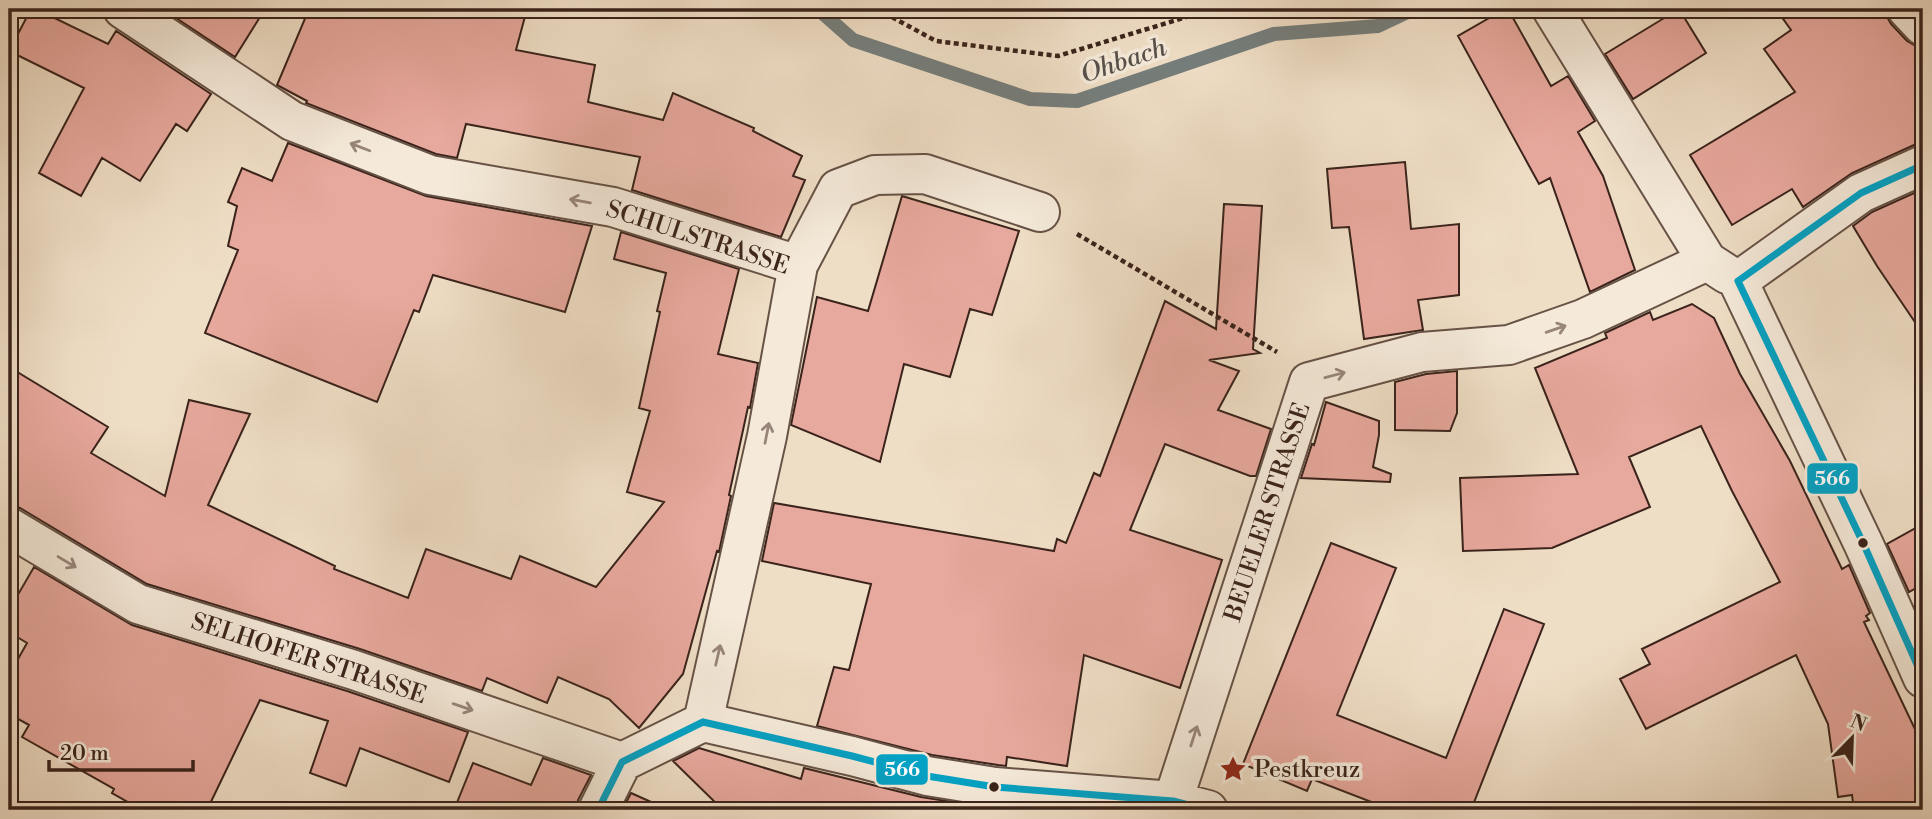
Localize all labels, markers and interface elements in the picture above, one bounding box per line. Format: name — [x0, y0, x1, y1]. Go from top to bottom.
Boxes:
water label: Ohbach — [1076, 31, 1171, 90]
one-way arrow — [350, 140, 371, 153]
one-way arrow — [569, 194, 592, 207]
street label: SCHULSTRASSE — [602, 194, 793, 282]
one-way arrow — [1545, 322, 1567, 334]
one-way arrow — [1323, 368, 1346, 381]
street label: BEUELER STRASSE — [1218, 399, 1318, 627]
one-way arrow — [761, 422, 775, 445]
line badge: 566 — [1806, 462, 1859, 495]
text: 566 — [1814, 467, 1850, 491]
unlabelled marker — [1856, 536, 1870, 550]
one-way arrow — [57, 555, 77, 569]
street label: SELHOFER STRASSE — [187, 607, 430, 711]
one-way arrow — [711, 644, 725, 667]
one-way arrow — [452, 702, 474, 714]
north arrow — [1816, 704, 1886, 774]
text: N — [1847, 709, 1870, 737]
one-way arrow — [1189, 725, 1201, 747]
scale bar — [49, 728, 192, 772]
text: 20 m — [60, 741, 109, 767]
line badge: 566 — [875, 753, 929, 786]
place icon: Pestkreuz — [1218, 754, 1248, 784]
place label: Pestkreuz — [1254, 755, 1360, 785]
text: 566 — [884, 758, 920, 782]
unlabelled marker — [987, 780, 1001, 794]

